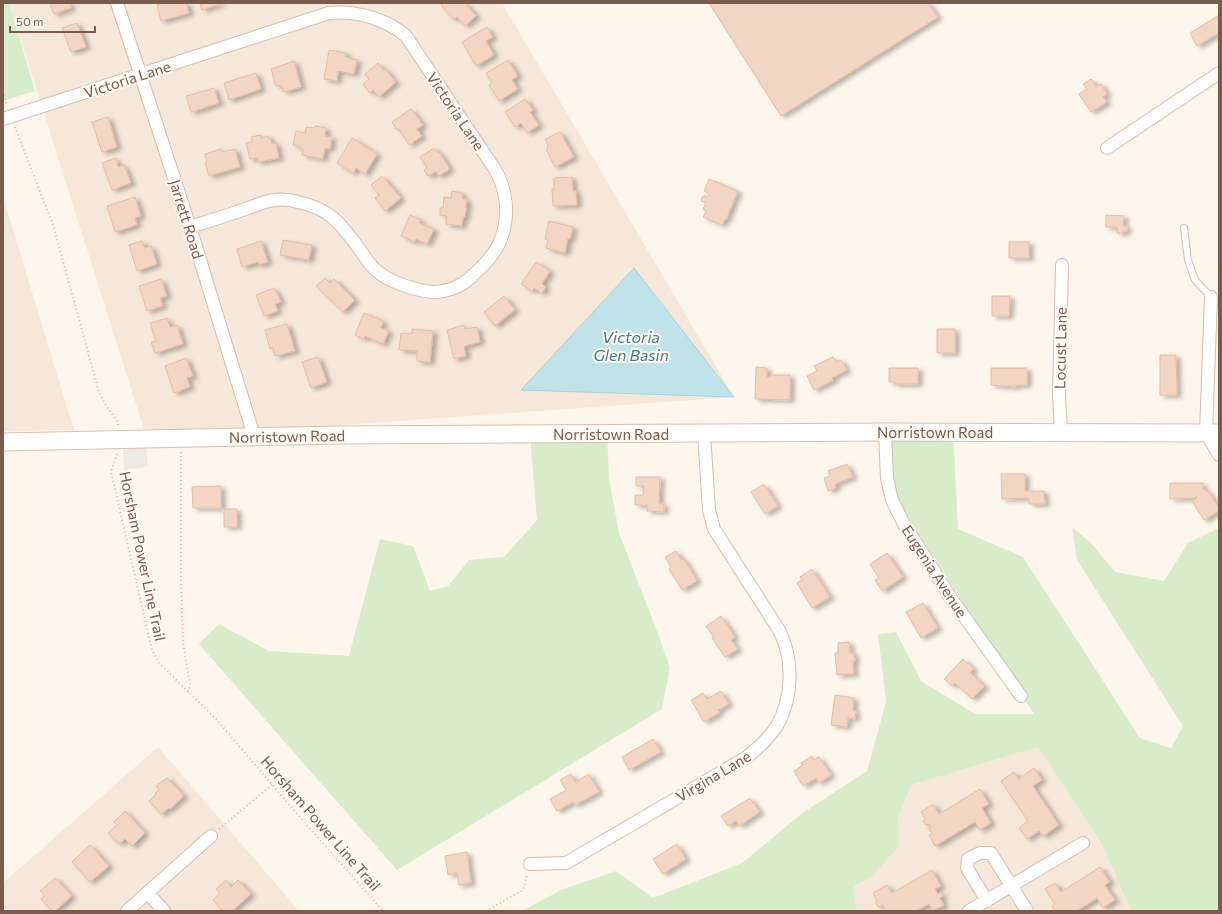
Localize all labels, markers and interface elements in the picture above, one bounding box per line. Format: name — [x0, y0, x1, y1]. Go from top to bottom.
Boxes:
scale bar — [10, 8, 95, 34]
text: 50 m — [16, 14, 44, 28]
street label: Victoria Lane — [81, 56, 173, 101]
street label: Victoria Lane — [423, 69, 489, 153]
street label: Jarrett Road — [166, 177, 208, 261]
street label: Locust Lane — [1050, 307, 1070, 389]
water label: Victoria Glen Basin — [593, 327, 669, 364]
street label: Norristown Road — [877, 423, 993, 441]
street label: Norristown Road — [553, 425, 669, 443]
street label: Norristown Road — [229, 426, 345, 446]
street label: Horsham Power Line Trail — [116, 469, 170, 643]
street label: Eugenia Avenue — [898, 522, 972, 621]
street label: Virgina Lane — [672, 747, 754, 805]
street label: Horsham Power Line Trail — [257, 752, 385, 894]

